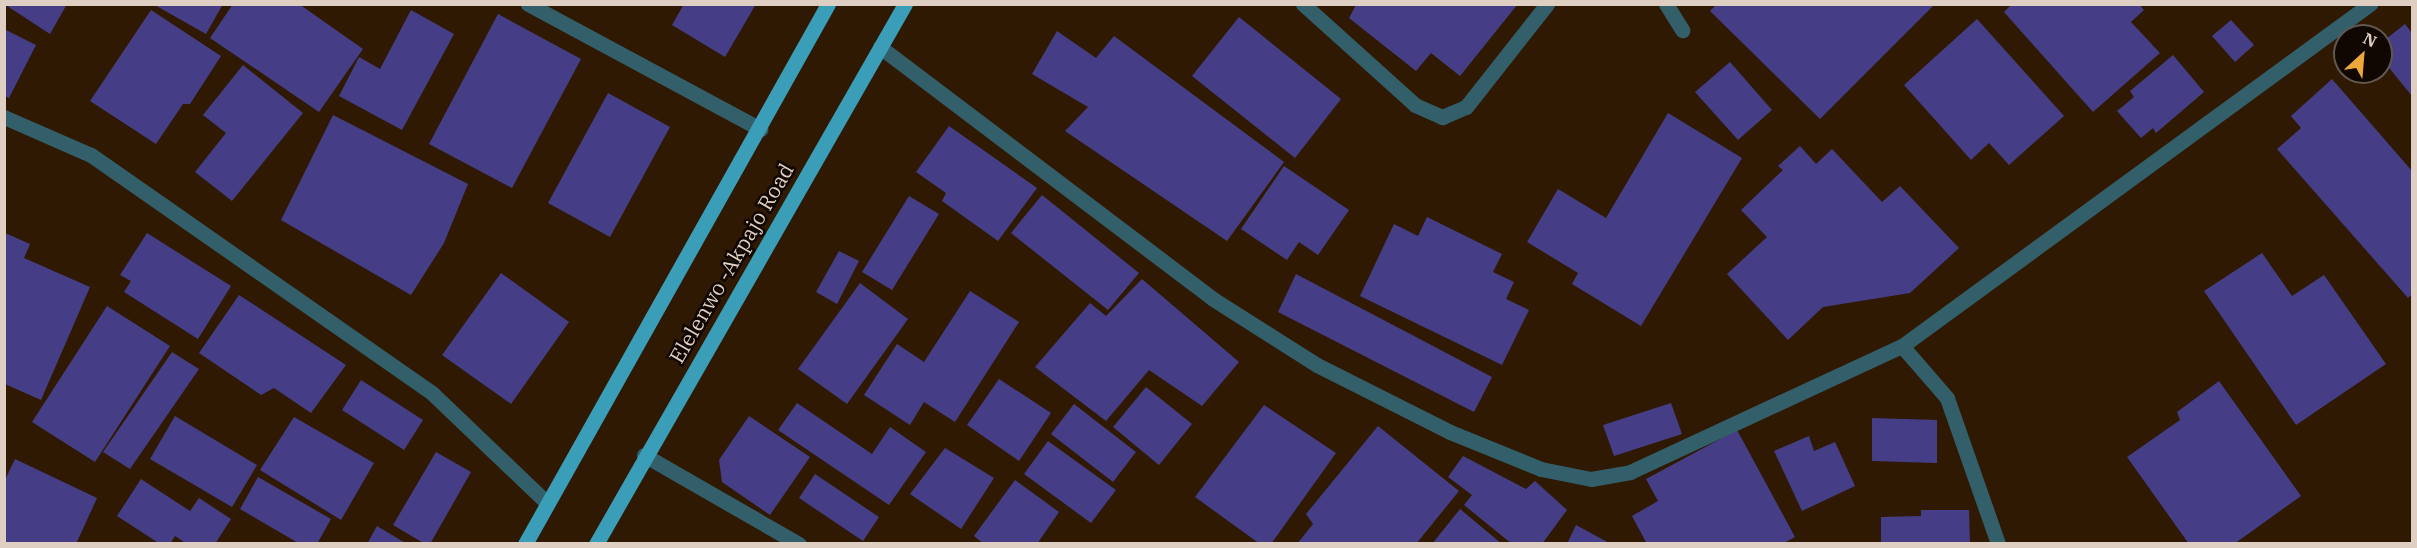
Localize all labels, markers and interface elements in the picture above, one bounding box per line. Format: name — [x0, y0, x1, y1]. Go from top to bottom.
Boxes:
north arrow — [2333, 24, 2393, 84]
text: N — [2360, 28, 2380, 51]
street label: Elelenwo -Akpajo Road — [663, 159, 799, 367]

